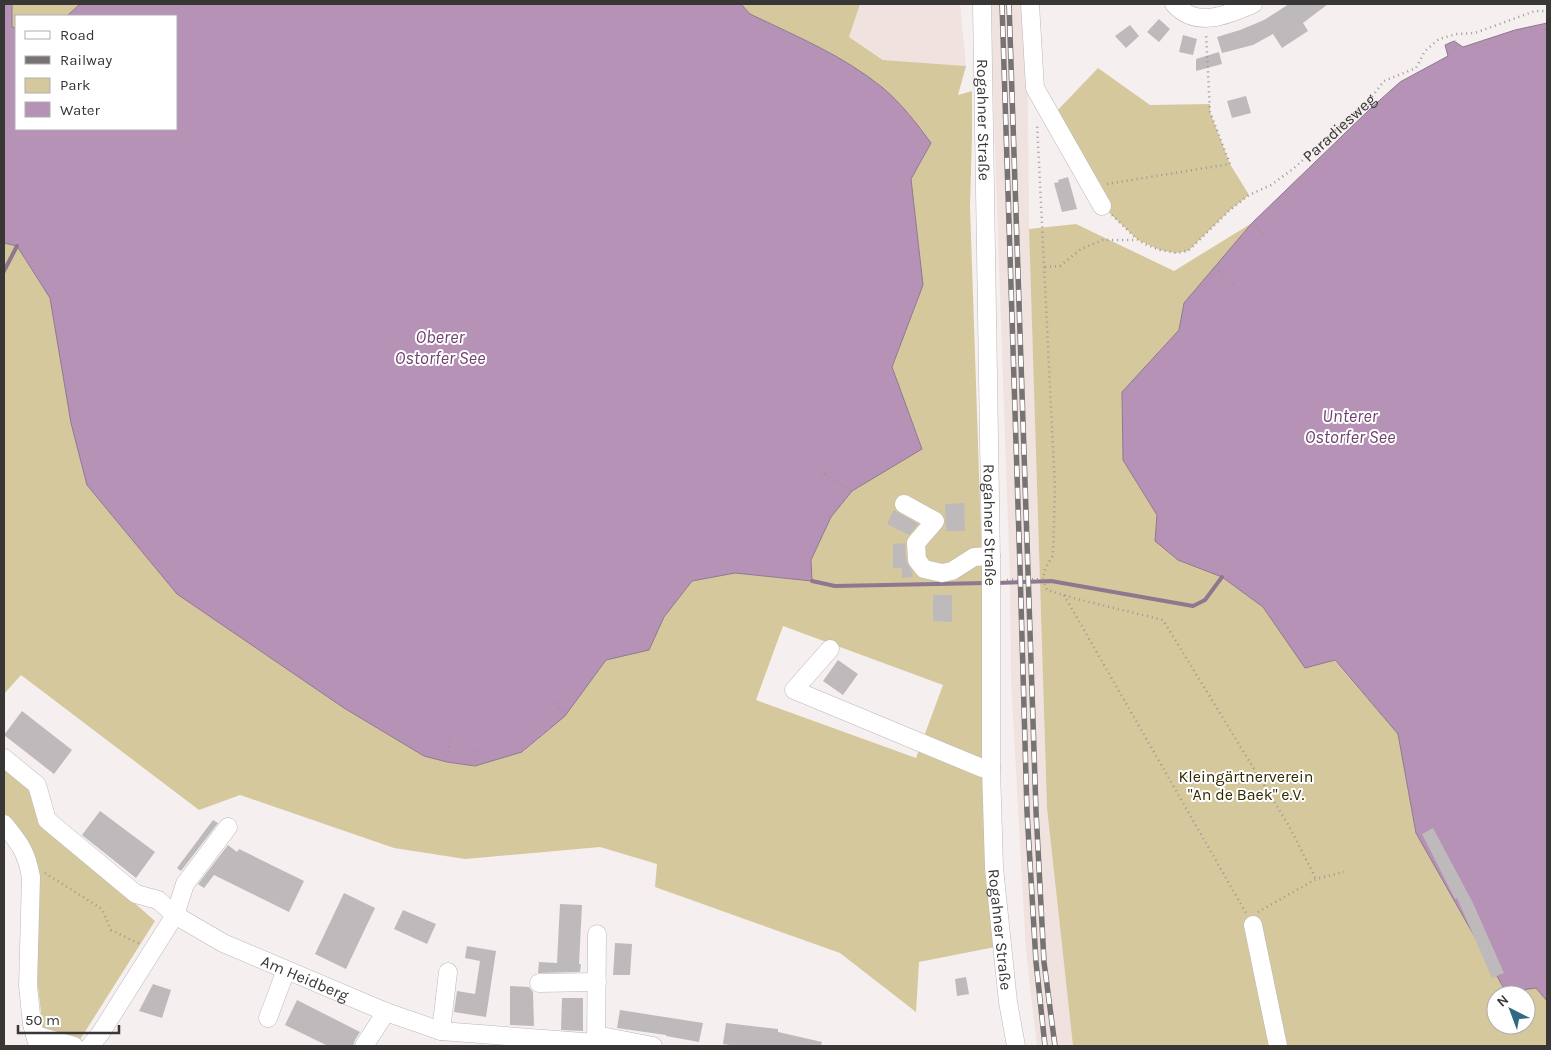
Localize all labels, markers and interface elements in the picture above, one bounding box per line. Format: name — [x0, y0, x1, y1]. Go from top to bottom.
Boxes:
legend — [15, 15, 178, 130]
text: Road — [60, 26, 95, 44]
text: Railway — [60, 51, 112, 69]
street label: Rogahner Straße — [973, 59, 994, 181]
text: Park — [60, 76, 90, 94]
street label: Paradiesweg — [1299, 90, 1380, 166]
text: Water — [60, 101, 101, 119]
water label: Oberer Ostorfer See — [395, 326, 485, 369]
water label: Unterer Ostorfer See — [1305, 405, 1395, 448]
street label: Rogahner Straße — [979, 464, 1000, 586]
park label: Kleingärtnerverein "An de Baek" e.V. — [1179, 767, 1313, 804]
street label: Rogahner Straße — [984, 868, 1016, 991]
street label: Am Heidberg — [258, 951, 352, 1005]
north arrow — [1486, 985, 1536, 1035]
text: N — [1493, 991, 1512, 1010]
scale bar — [18, 1002, 119, 1034]
text: 50 m — [25, 1011, 60, 1029]

